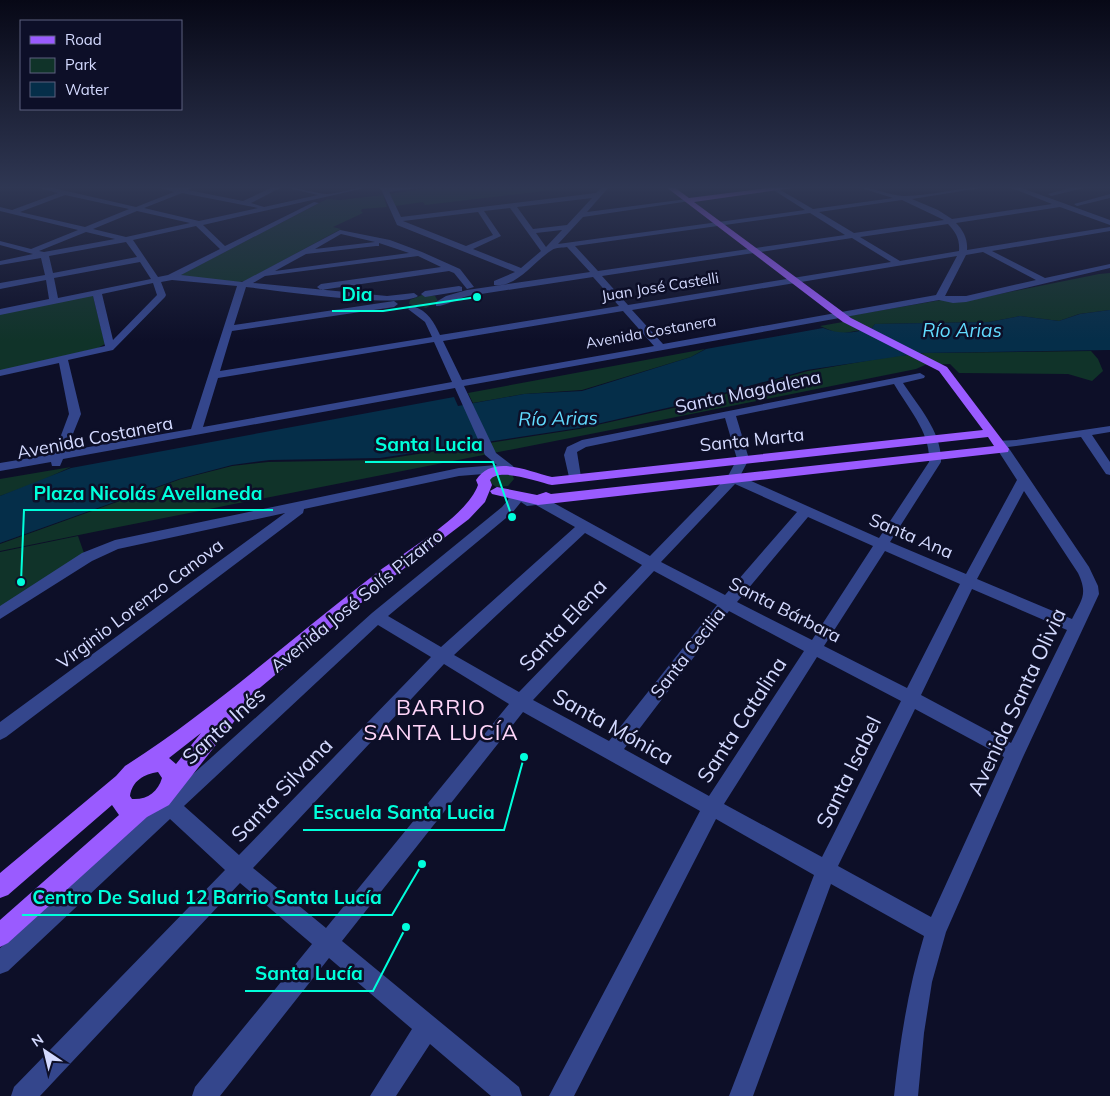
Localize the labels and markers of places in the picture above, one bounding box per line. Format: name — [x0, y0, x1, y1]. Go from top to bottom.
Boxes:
callout: Dia — [332, 277, 383, 311]
callout: Santa Lucia — [365, 428, 493, 462]
callout: Plaza Nicolás Avellaneda — [24, 476, 273, 510]
callout: Escuela Santa Lucia — [303, 796, 504, 830]
callout: Centro De Salud 12 Barrio Santa Lucía — [22, 881, 392, 915]
callout: Santa Lucía — [245, 957, 373, 991]

